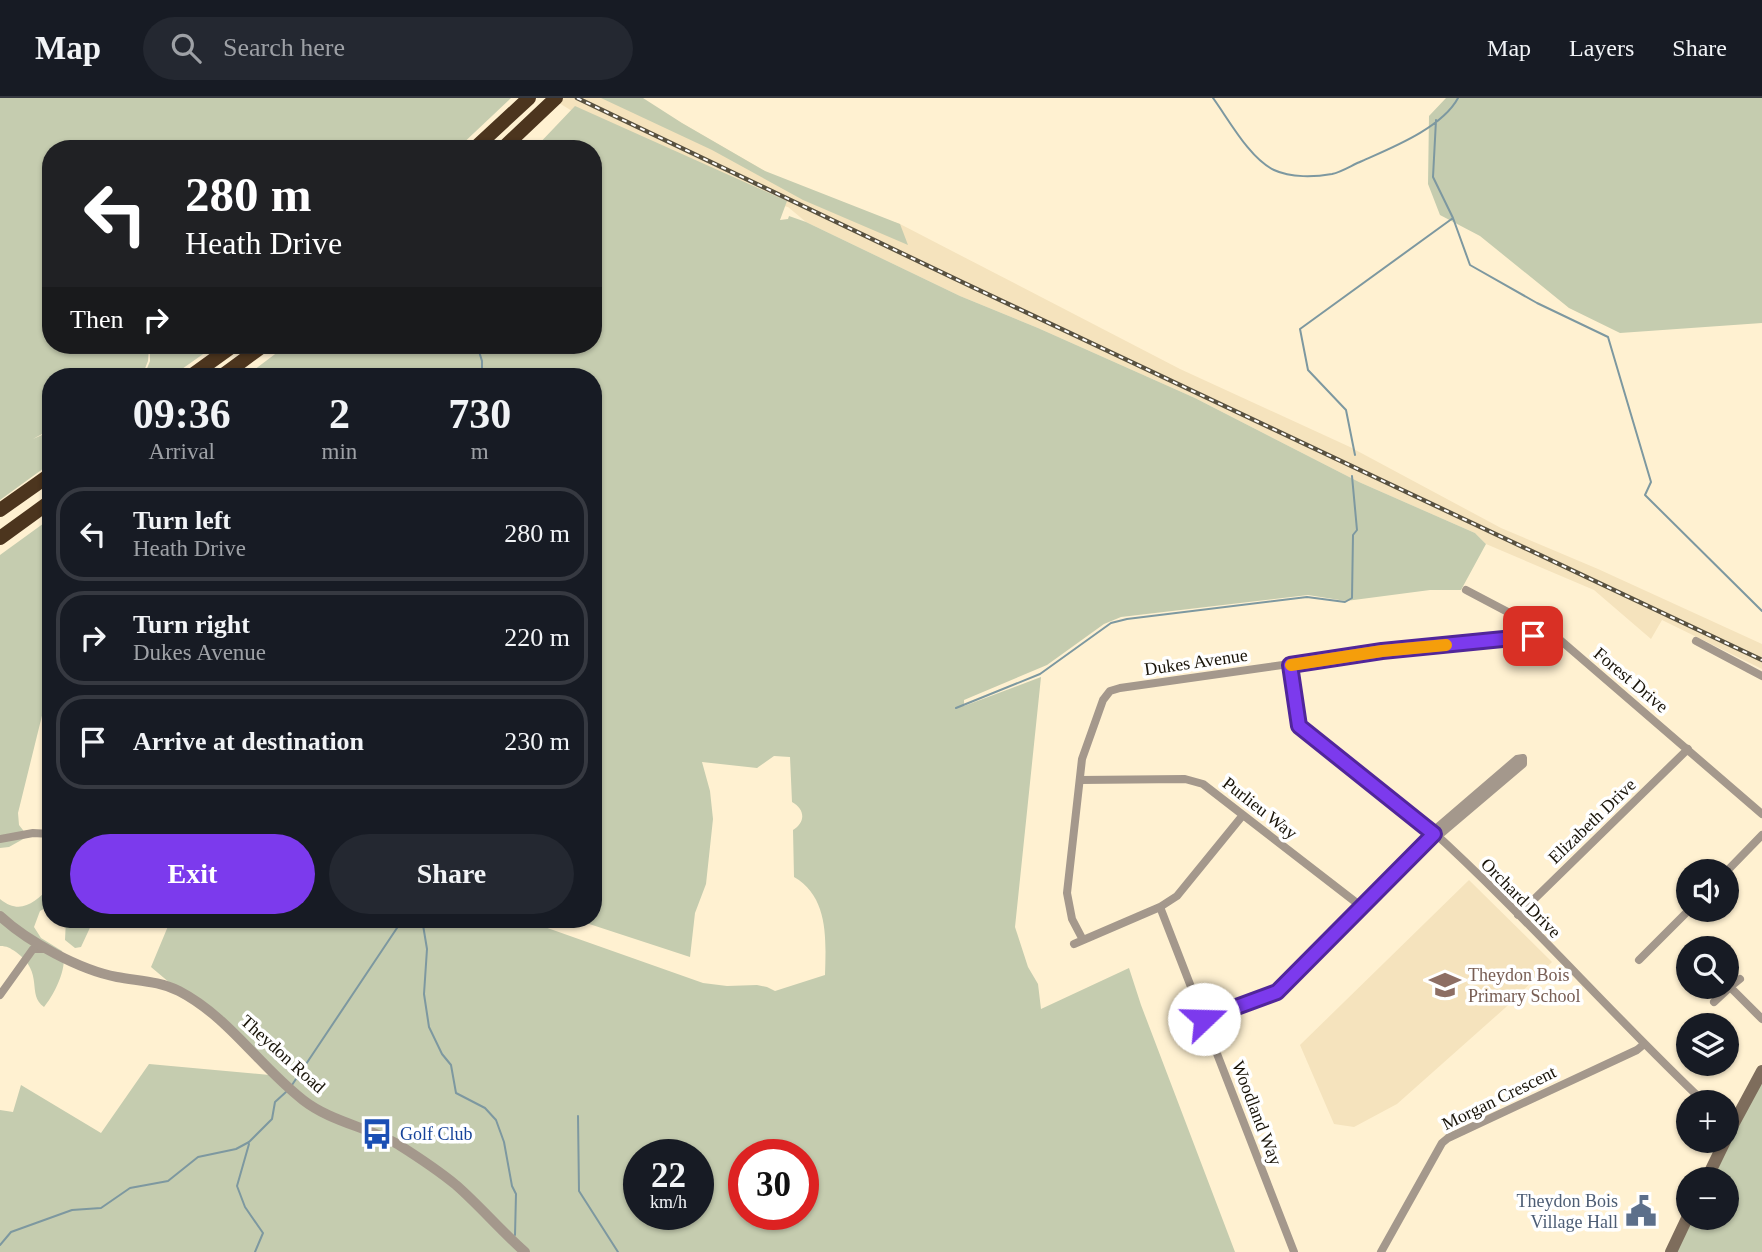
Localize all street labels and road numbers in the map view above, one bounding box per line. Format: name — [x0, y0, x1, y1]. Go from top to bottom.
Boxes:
street label: Forest Drive — [1590, 643, 1672, 717]
street label: Dukes Avenue — [1143, 645, 1249, 679]
street label: Purlieu Way — [1219, 773, 1301, 843]
street label: Elizabeth Drive — [1544, 774, 1640, 868]
street label: Orchard Drive — [1477, 854, 1565, 942]
street label: Theydon Road — [237, 1011, 329, 1097]
street label: Woodland Way — [1228, 1058, 1286, 1168]
street label: Morgan Crescent — [1439, 1062, 1559, 1134]

